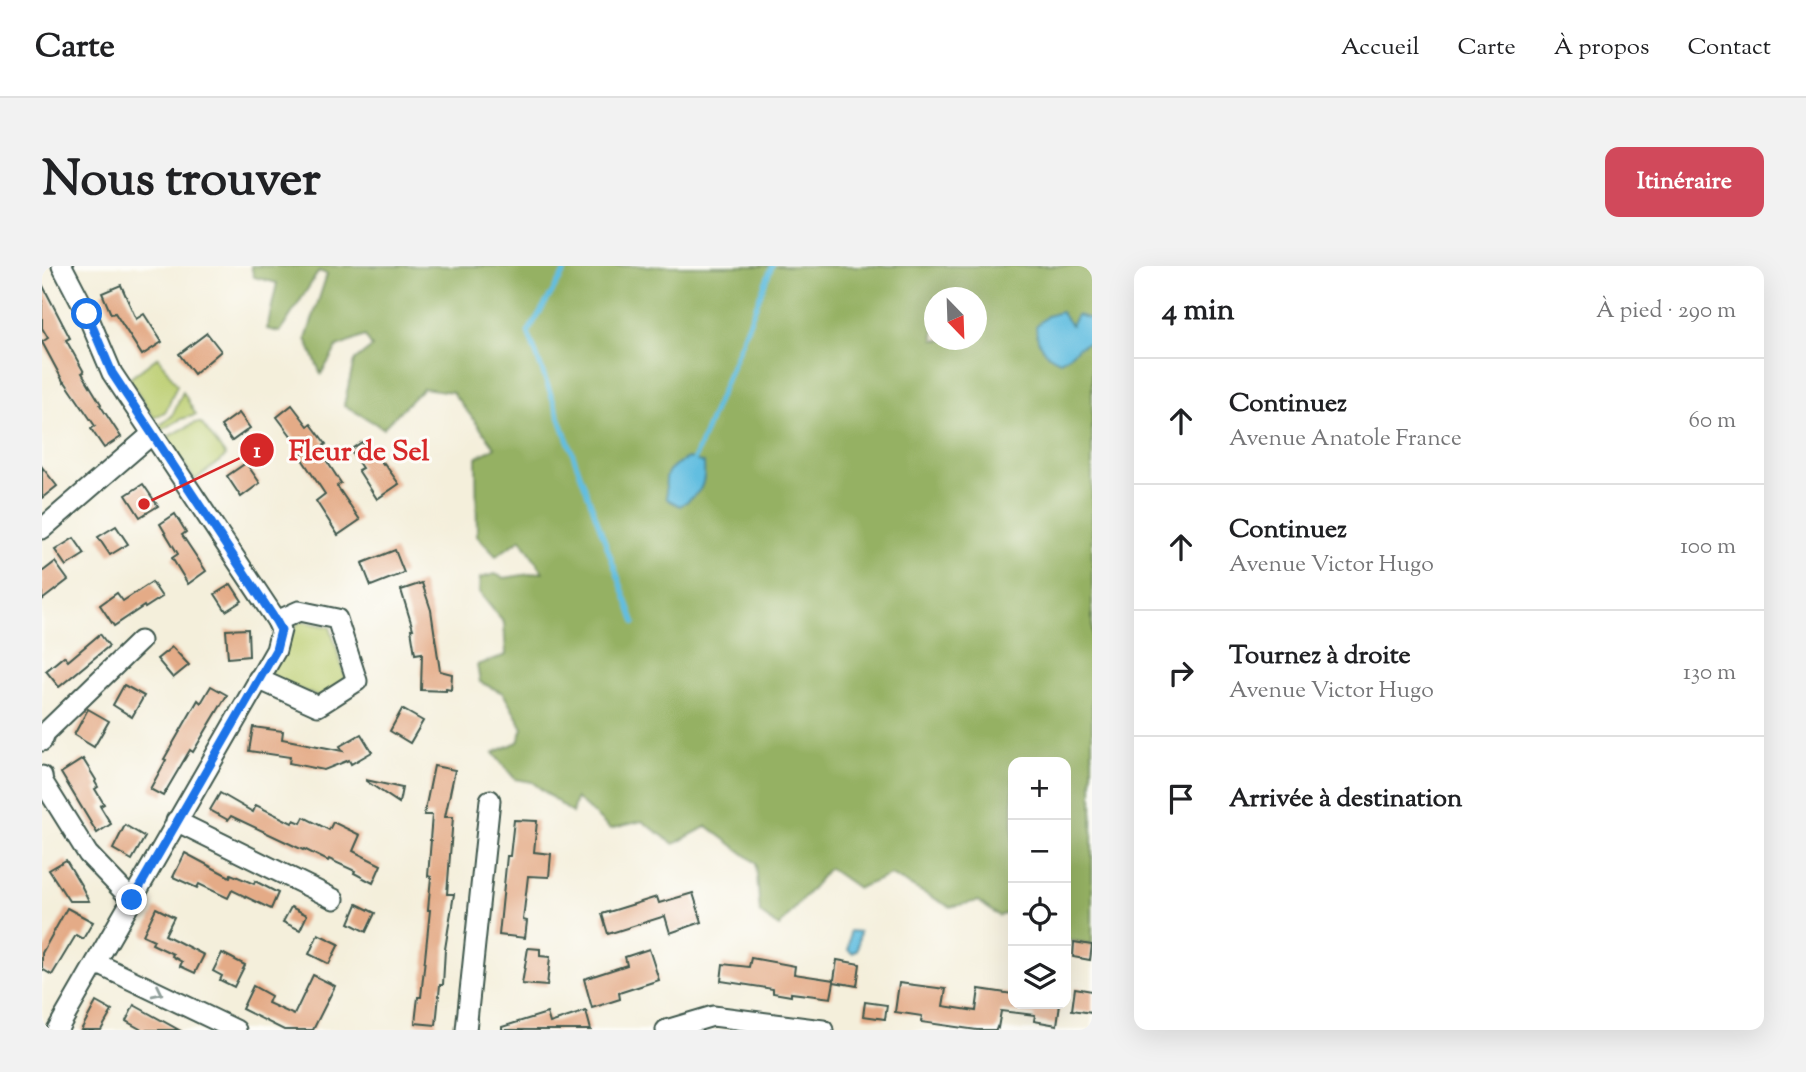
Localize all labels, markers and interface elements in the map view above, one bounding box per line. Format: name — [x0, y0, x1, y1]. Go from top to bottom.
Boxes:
text: Carte — [35, 24, 115, 72]
text: Accueil — [1341, 31, 1420, 65]
text: Carte — [1458, 31, 1516, 65]
text: À propos — [1554, 31, 1649, 65]
text: Contact — [1687, 31, 1771, 65]
text: Nous trouver — [42, 147, 321, 217]
button: Itinéraire — [1605, 147, 1764, 217]
north arrow — [924, 287, 987, 350]
text: 4 min — [1162, 290, 1235, 333]
text: À pied · 290 m — [1596, 295, 1736, 328]
route start — [71, 298, 102, 329]
text: Continuez — [1229, 386, 1347, 423]
icon: ahead — [1162, 402, 1200, 440]
text: 60 m — [1688, 405, 1736, 438]
text: Avenue Anatole France — [1229, 423, 1462, 456]
callout: Fleur de Sel — [240, 426, 443, 475]
text: Fleur de Sel — [289, 433, 430, 473]
text: 1 — [253, 437, 261, 467]
text: Continuez — [1229, 512, 1347, 549]
icon: ahead — [1162, 528, 1200, 566]
text: 100 m — [1680, 531, 1736, 564]
text: Avenue Victor Hugo — [1229, 549, 1434, 582]
text: Tournez à droite — [1229, 638, 1411, 675]
icon: right — [1162, 654, 1200, 692]
text: 130 m — [1683, 657, 1736, 690]
text: Avenue Victor Hugo — [1229, 675, 1434, 708]
map controls — [1008, 757, 1071, 1009]
button: + — [1008, 757, 1071, 820]
icon: arrive — [1162, 780, 1200, 818]
text: Arrivée à destination — [1229, 781, 1462, 818]
button: − — [1008, 820, 1071, 883]
button: locate — [1008, 883, 1071, 946]
route end — [116, 884, 147, 915]
button: layers — [1008, 946, 1071, 1009]
one-way arrow — [151, 984, 163, 998]

